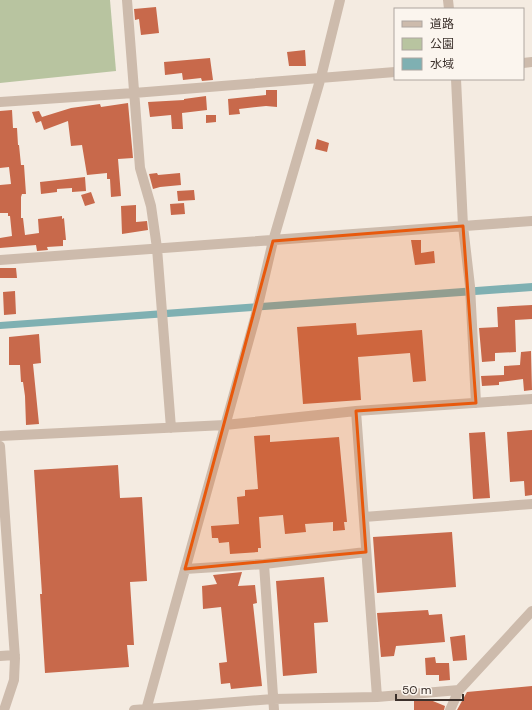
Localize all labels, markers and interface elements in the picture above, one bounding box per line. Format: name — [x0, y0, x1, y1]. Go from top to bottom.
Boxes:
legend — [394, 8, 524, 80]
text: 道路 — [430, 16, 454, 32]
text: 公園 — [430, 36, 454, 52]
text: 水域 — [430, 56, 454, 72]
scale bar — [396, 676, 463, 702]
text: 50 m — [402, 682, 431, 698]

